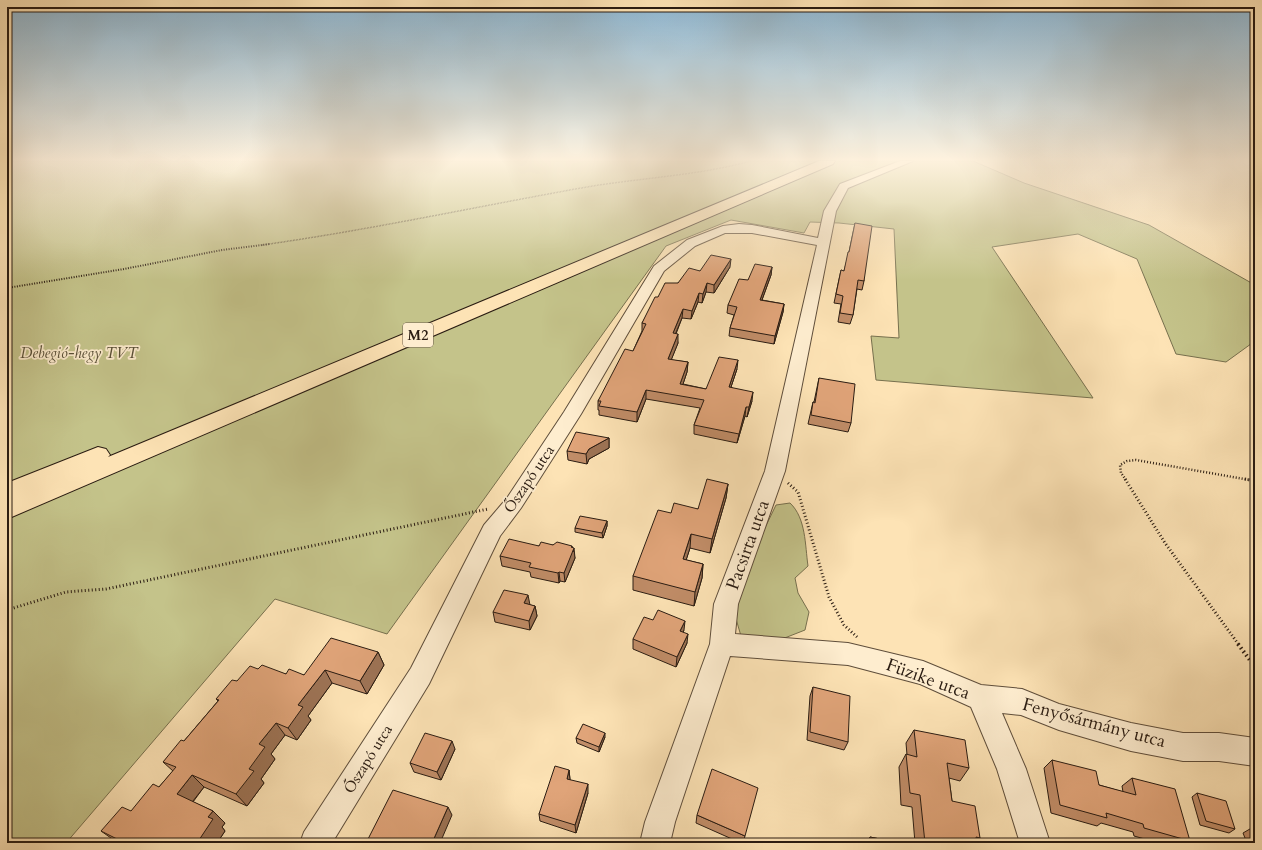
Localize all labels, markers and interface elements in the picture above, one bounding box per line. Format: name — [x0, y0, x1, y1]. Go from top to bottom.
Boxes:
road number: M2 — [403, 323, 433, 347]
park label: Debegió-hegy TVT — [20, 343, 139, 363]
street label: Őszapó utca — [499, 441, 559, 517]
street label: Pacsirta utca — [720, 496, 776, 594]
street label: Füzike utca — [883, 652, 974, 706]
street label: Fenyősármány utca — [1020, 692, 1169, 754]
street label: Őszapó utca — [339, 720, 397, 797]

